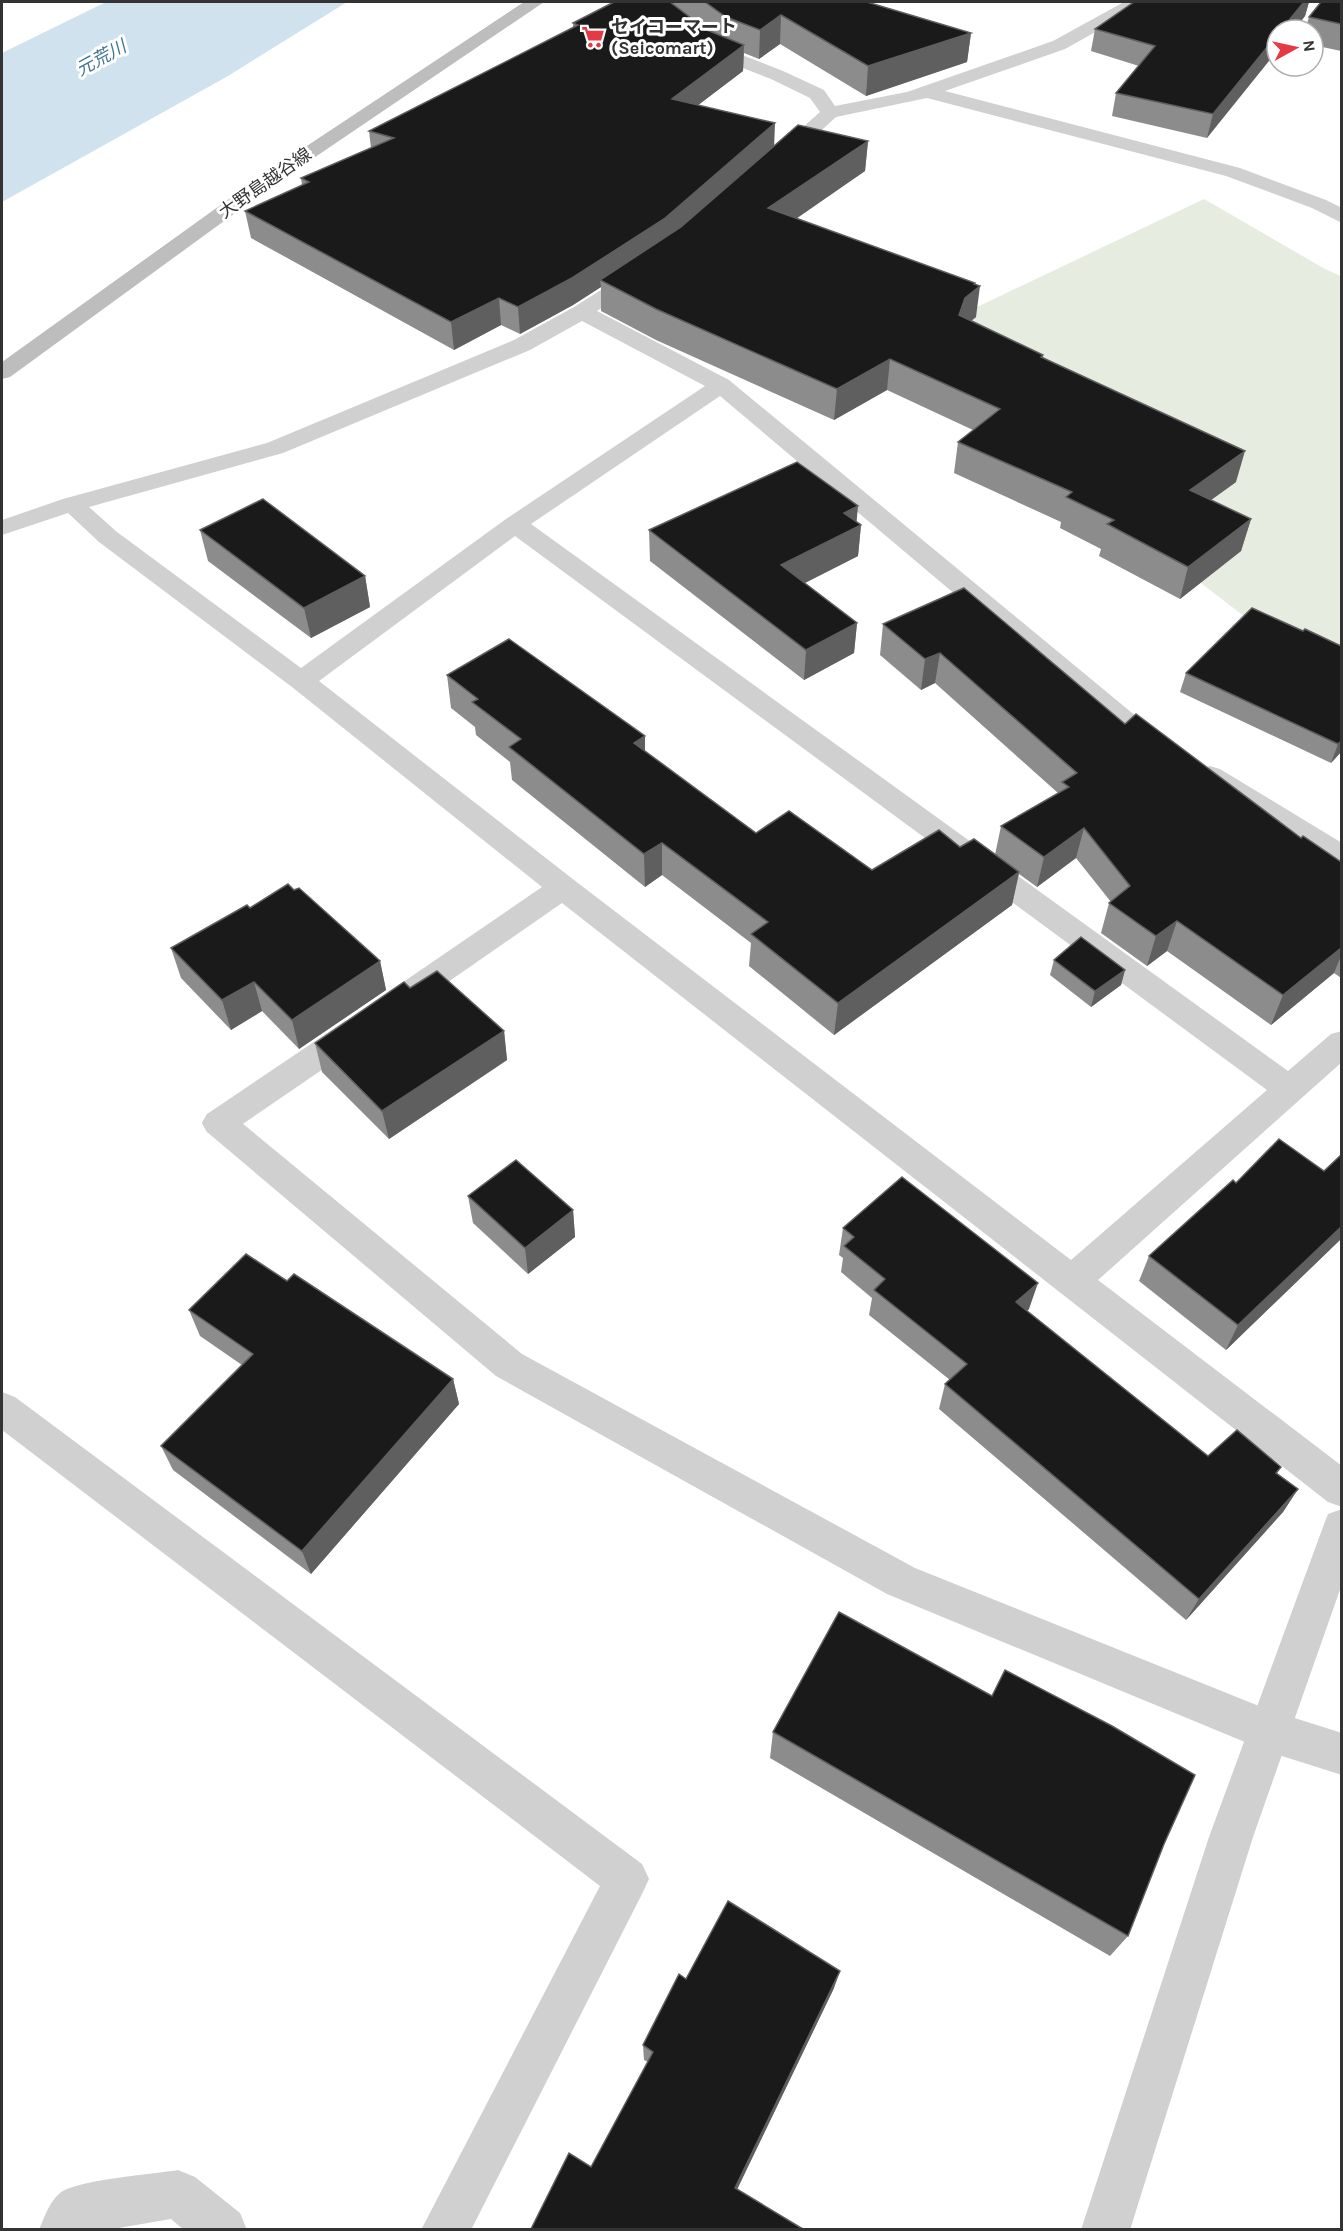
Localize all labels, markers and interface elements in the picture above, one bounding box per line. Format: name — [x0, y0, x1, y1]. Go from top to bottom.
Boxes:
place label: セイコーマート (Seicomart) — [611, 16, 737, 59]
north arrow — [1265, 18, 1325, 78]
supermarket icon: セイコーマート (Seicomart) — [580, 24, 606, 50]
water label: 元荒川 — [72, 34, 132, 81]
text: N — [1299, 39, 1320, 53]
street label: 大野島越谷線 — [214, 143, 316, 223]

